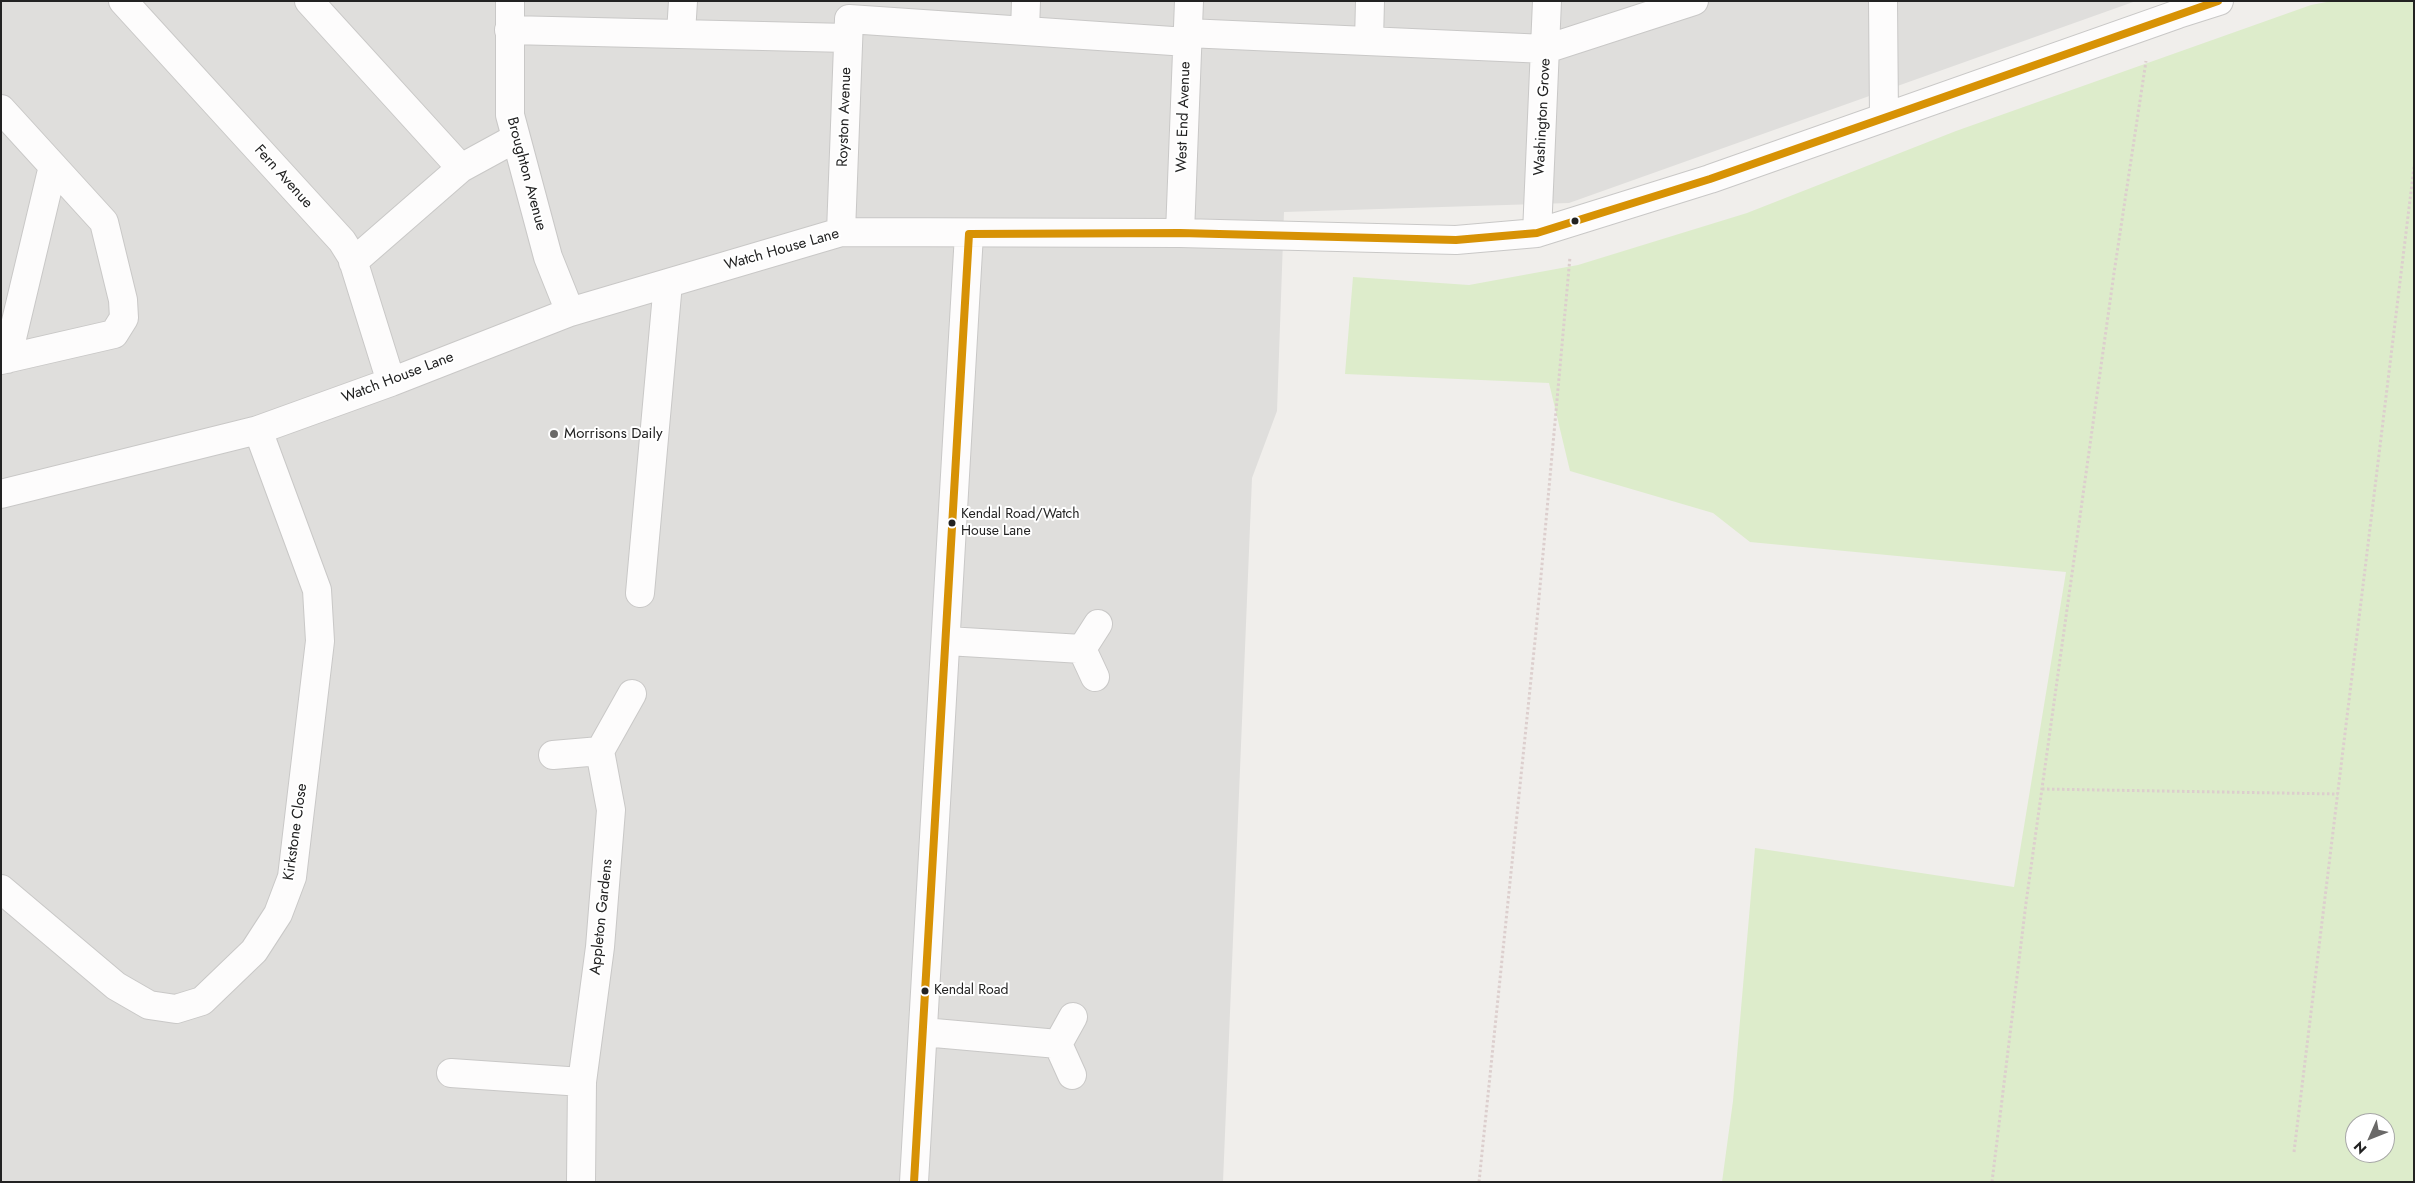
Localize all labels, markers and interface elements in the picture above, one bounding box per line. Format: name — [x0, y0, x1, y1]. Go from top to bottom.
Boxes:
street label: Washington Grove — [1531, 58, 1555, 176]
street label: West End Avenue — [1173, 61, 1195, 173]
street label: Royston Avenue — [834, 67, 856, 167]
street label: Broughton Avenue — [502, 115, 550, 233]
street label: Fern Avenue — [250, 142, 316, 212]
unlabelled marker — [1570, 216, 1580, 226]
street label: Watch House Lane — [723, 225, 841, 275]
street label: Watch House Lane — [340, 348, 456, 408]
place label: Morrisons Daily — [564, 425, 663, 443]
marker: Morrisons Daily — [548, 428, 560, 440]
place label: Kendal Road/Watch House Lane — [961, 507, 1080, 540]
marker: Kendal Road/Watch House Lane — [947, 518, 957, 528]
street label: Kirkstone Close — [280, 782, 312, 882]
street label: Appleton Gardens — [587, 858, 617, 976]
place label: Kendal Road — [934, 983, 1008, 999]
marker: Kendal Road — [920, 986, 930, 996]
north arrow — [2345, 1113, 2395, 1163]
text: N — [2349, 1137, 2371, 1159]

